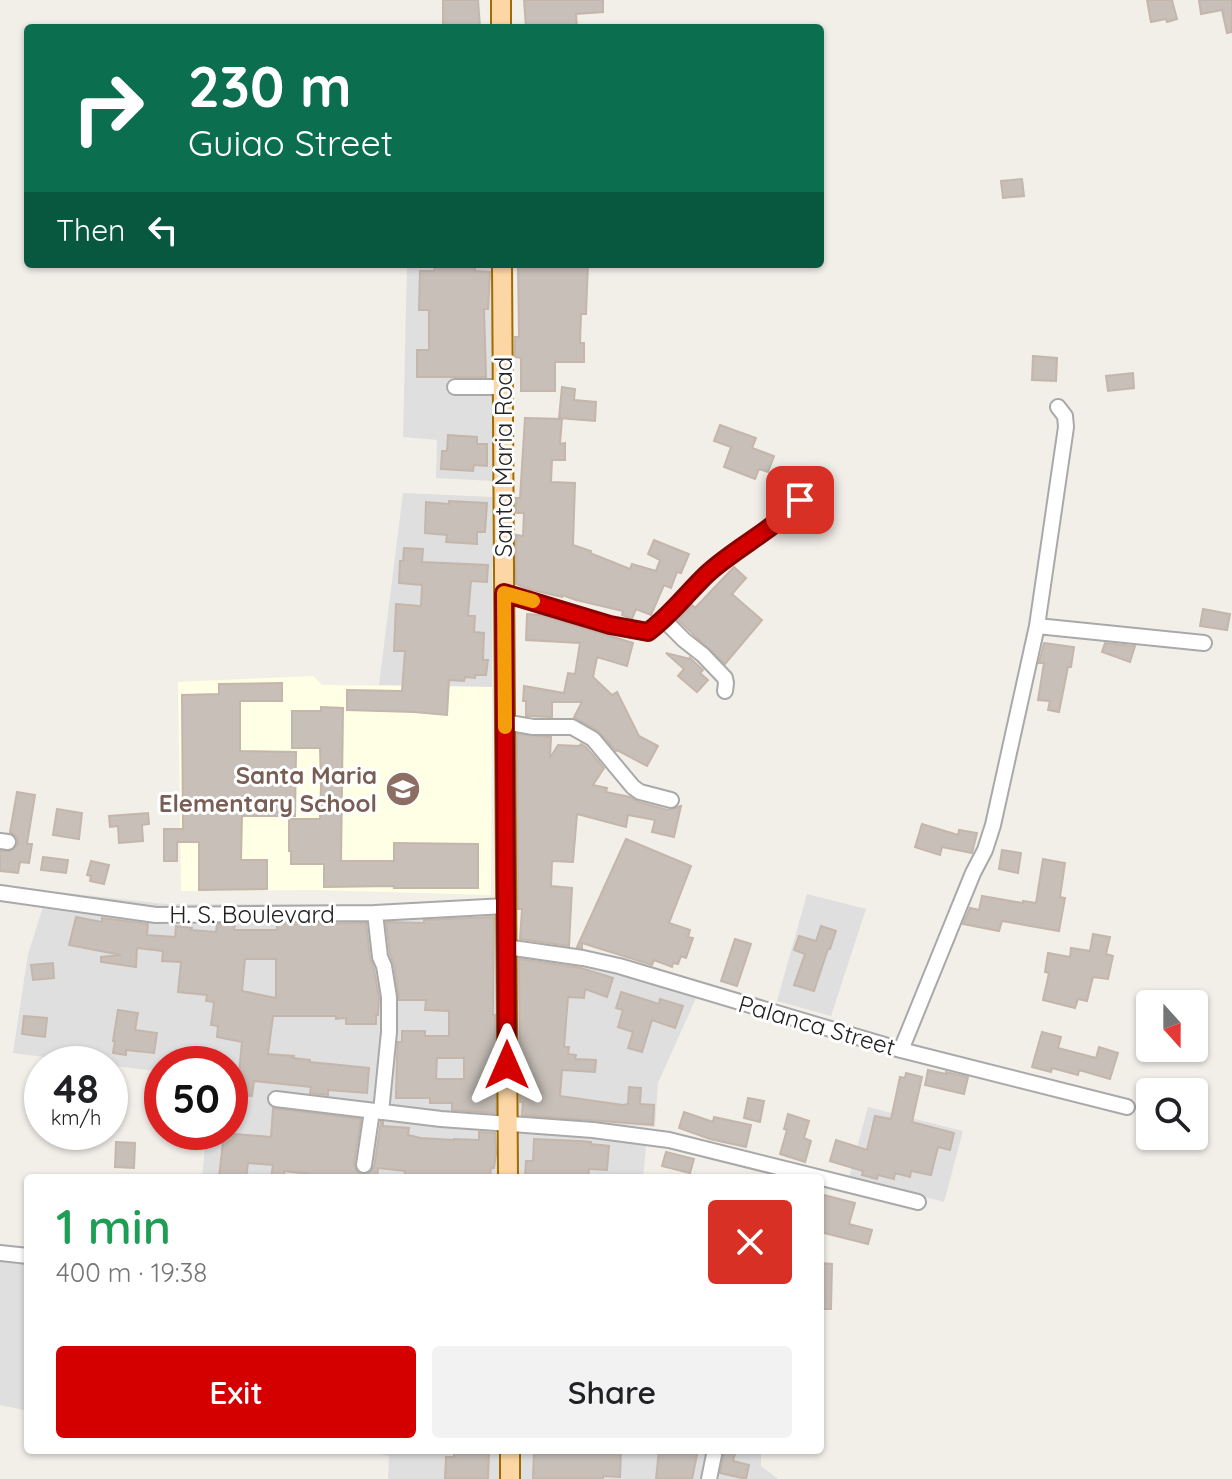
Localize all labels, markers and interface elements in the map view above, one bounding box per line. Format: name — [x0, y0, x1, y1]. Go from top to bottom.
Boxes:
text: 230 m — [188, 51, 352, 121]
icon: right — [56, 56, 160, 160]
text: Guiao Street — [188, 120, 393, 165]
icon: left — [141, 208, 185, 252]
text: Then — [56, 211, 125, 249]
street label: Santa Maria Road — [488, 357, 518, 557]
pin — [766, 466, 834, 534]
icon: arrive — [778, 478, 822, 522]
place label: Santa Maria Elementary School — [159, 760, 377, 818]
school or university icon: Santa Maria Elementary School — [384, 770, 422, 808]
street label: H. S. Boulevard — [169, 899, 335, 929]
street label: Palanca Street — [735, 988, 899, 1062]
north arrow — [1136, 990, 1208, 1062]
map controls — [1136, 990, 1208, 1150]
position arrow — [465, 1023, 549, 1107]
speed limit sign: 50 — [144, 1046, 248, 1150]
text: 48 — [53, 1063, 99, 1113]
button: search — [1136, 1078, 1208, 1150]
text: km/h — [51, 1105, 101, 1130]
text: 1 min — [56, 1196, 171, 1256]
button: close — [708, 1200, 792, 1284]
text: 400 m · 19:38 — [56, 1256, 207, 1289]
button: Exit — [56, 1346, 416, 1438]
button: Share — [432, 1346, 792, 1438]

